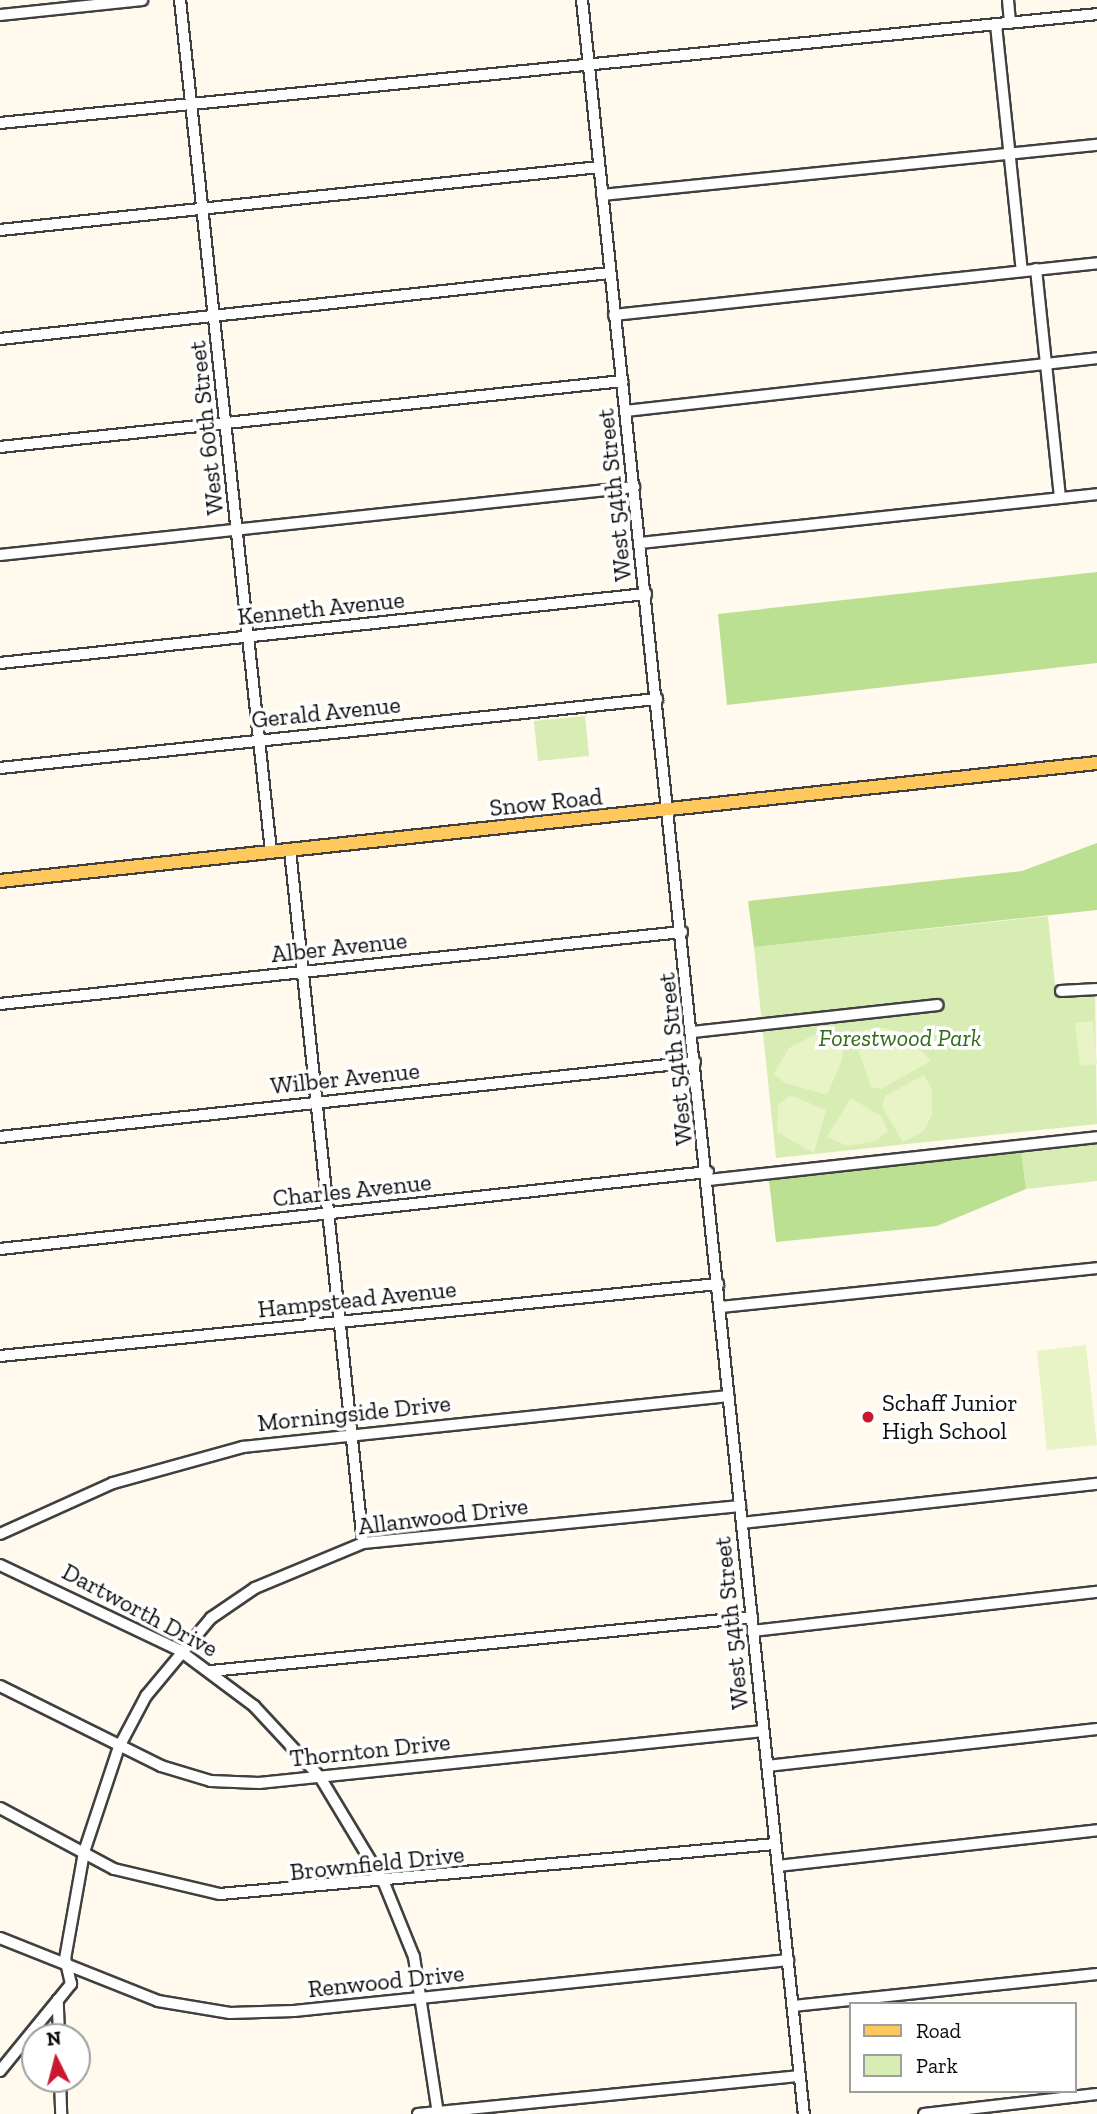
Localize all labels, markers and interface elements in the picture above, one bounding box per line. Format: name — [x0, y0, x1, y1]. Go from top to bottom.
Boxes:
street label: West 60th Street — [183, 339, 229, 517]
street label: West 54th Street — [591, 407, 637, 583]
street label: Kenneth Avenue — [236, 585, 406, 631]
street label: Gerald Avenue — [250, 690, 402, 734]
street label: Snow Road — [488, 782, 604, 822]
street label: Alber Avenue — [269, 925, 409, 969]
street label: West 54th Street — [652, 971, 698, 1147]
park label: Forestwood Park — [819, 1024, 981, 1052]
street label: Wilber Avenue — [269, 1056, 421, 1100]
street label: Charles Avenue — [271, 1167, 433, 1213]
street label: Hampstead Avenue — [256, 1274, 458, 1324]
street label: Morningside Drive — [256, 1389, 452, 1437]
place label: Schaff Junior High School — [882, 1389, 1018, 1445]
marker: Schaff Junior High School — [860, 1409, 876, 1425]
street label: Allanwood Drive — [356, 1491, 530, 1541]
street label: West 54th Street — [708, 1535, 754, 1711]
street label: Dartworth Drive — [57, 1557, 223, 1663]
street label: Thornton Drive — [288, 1727, 452, 1773]
street label: Brownfield Drive — [288, 1840, 466, 1886]
street label: Renwood Drive — [306, 1958, 466, 2004]
legend — [848, 2002, 1076, 2093]
text: Road — [916, 2018, 961, 2043]
north arrow — [21, 2023, 91, 2093]
text: N — [46, 2026, 62, 2051]
text: Park — [916, 2053, 958, 2078]

